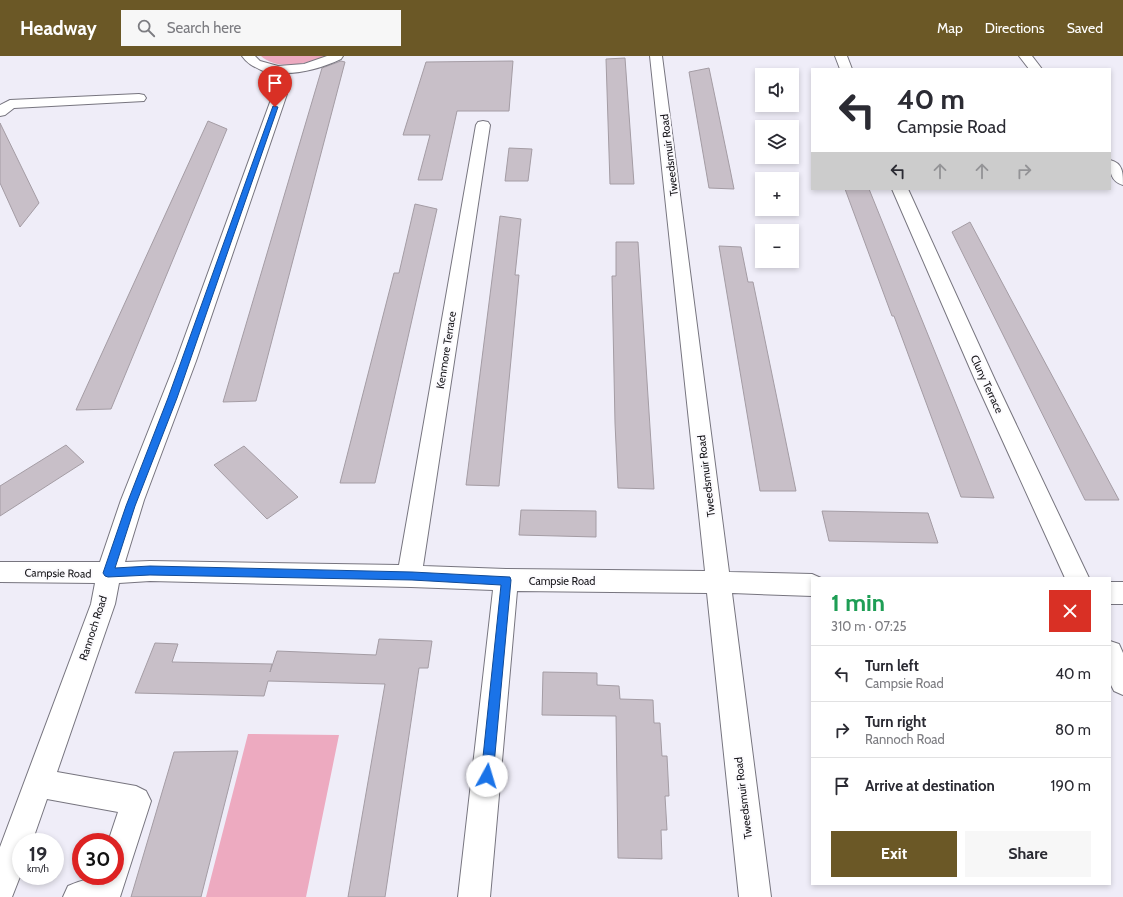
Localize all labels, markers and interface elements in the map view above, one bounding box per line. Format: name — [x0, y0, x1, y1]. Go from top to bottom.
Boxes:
search box — [121, 10, 401, 46]
text: Headway — [20, 17, 97, 40]
icon: search — [135, 17, 157, 39]
text: Search here — [167, 19, 241, 37]
text: Map — [937, 19, 963, 37]
text: Directions — [985, 19, 1045, 37]
text: Saved — [1067, 19, 1103, 37]
pin — [258, 66, 292, 107]
map controls — [755, 68, 799, 268]
button: sound — [755, 68, 799, 112]
icon: arrive — [264, 72, 286, 94]
text: 40 m — [897, 82, 965, 116]
icon: left — [831, 84, 883, 136]
street label: Tweedsmuir Road — [657, 113, 681, 197]
text: Campsie Road — [897, 116, 1006, 138]
button: layers — [755, 120, 799, 164]
icon: left — [887, 160, 909, 182]
icon: ahead — [929, 160, 951, 182]
icon: ahead — [971, 160, 993, 182]
icon: right — [1013, 160, 1035, 182]
button: + — [755, 172, 799, 216]
button: − — [755, 224, 799, 268]
street label: Kenmore Terrace — [433, 310, 459, 390]
street label: Cluny Terrace — [967, 353, 1007, 416]
street label: Tweedsmuir Road — [694, 434, 718, 518]
street label: Campsie Road — [25, 565, 91, 581]
street label: Campsie Road — [529, 574, 595, 588]
text: 1 min — [831, 588, 885, 617]
button: close — [1049, 590, 1091, 632]
street label: Rannoch Road — [76, 594, 110, 662]
text: 310 m · 07:25 — [831, 618, 907, 634]
text: Turn left — [865, 657, 919, 675]
icon: left — [831, 663, 853, 685]
text: 40 m — [1055, 665, 1091, 683]
text: Campsie Road — [865, 675, 944, 691]
text: Turn right — [865, 713, 926, 731]
icon: right — [831, 719, 853, 741]
text: 80 m — [1055, 721, 1091, 739]
text: Rannoch Road — [865, 731, 945, 747]
position arrow — [466, 755, 508, 797]
street label: Tweedsmuir Road — [731, 756, 755, 840]
icon: arrive — [831, 775, 853, 797]
text: Arrive at destination — [865, 777, 995, 795]
text: 190 m — [1051, 777, 1091, 795]
button: Exit — [831, 831, 957, 877]
button: Share — [965, 831, 1091, 877]
speed limit sign: 30 — [72, 833, 124, 885]
text: 19 — [29, 842, 47, 866]
text: km/h — [27, 862, 49, 875]

